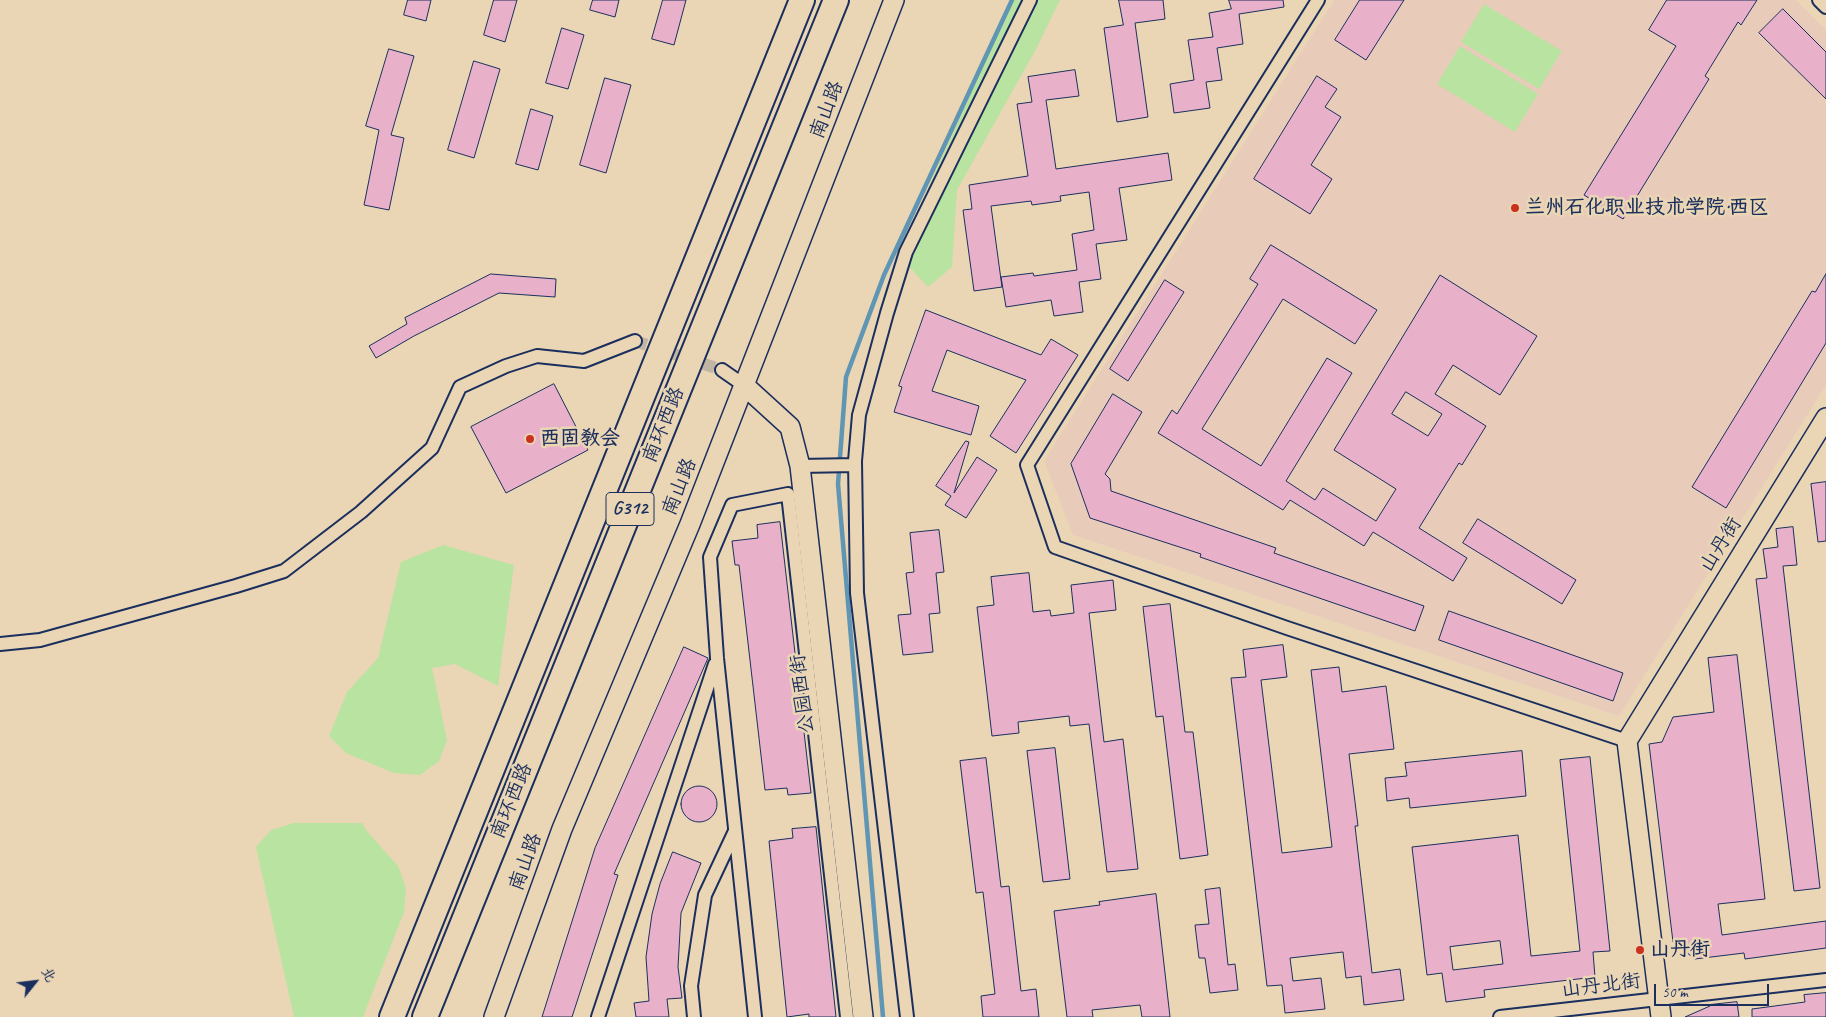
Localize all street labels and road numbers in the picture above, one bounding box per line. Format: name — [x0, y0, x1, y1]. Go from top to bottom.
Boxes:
street label: 南山路 — [805, 78, 849, 142]
street label: 南环西路 — [638, 383, 690, 467]
street label: 南山路 — [658, 455, 702, 519]
road number: G312 — [606, 492, 654, 526]
street label: 山丹街 — [1695, 513, 1747, 577]
street label: 公园西街 — [786, 653, 820, 735]
street label: 南环西路 — [486, 759, 538, 843]
street label: 南山路 — [504, 830, 548, 894]
street label: 山丹北街 — [1560, 969, 1642, 1003]

